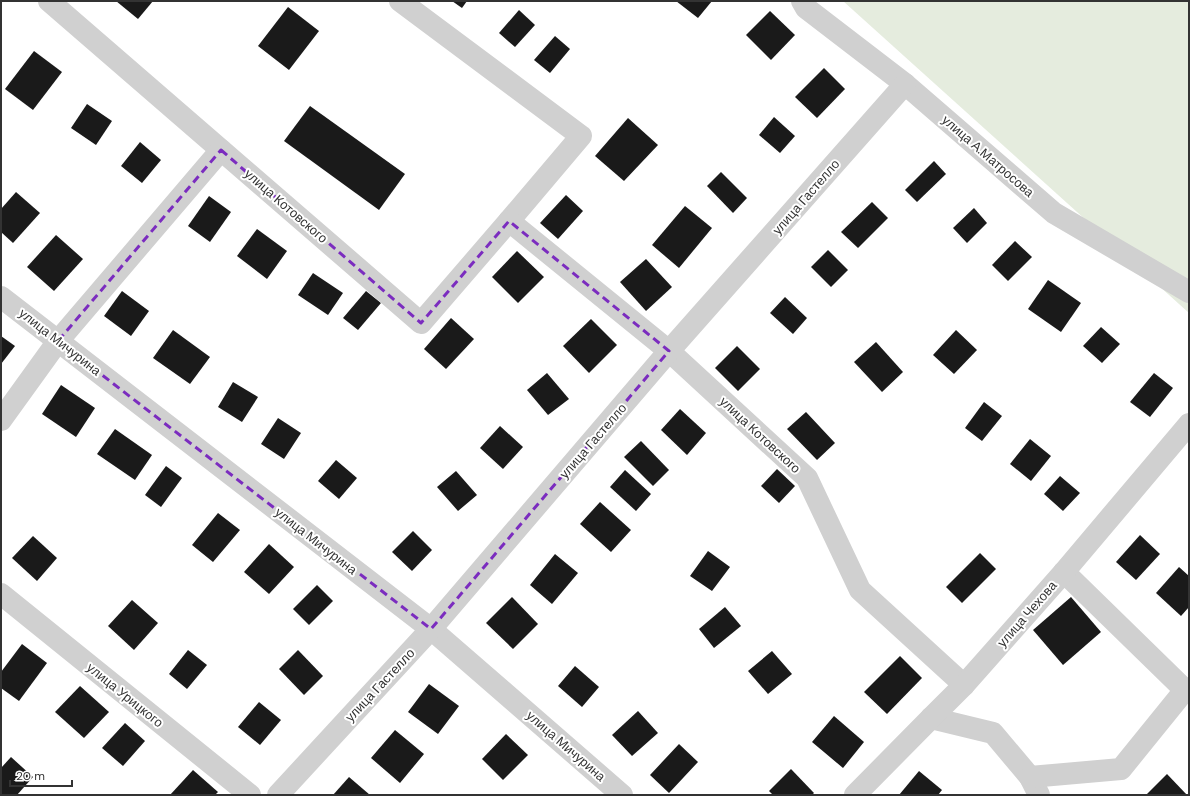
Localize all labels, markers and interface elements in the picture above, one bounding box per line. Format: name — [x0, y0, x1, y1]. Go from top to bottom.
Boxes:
street label: улица А.Матросова — [938, 111, 1038, 201]
street label: улица Гастелло — [769, 156, 843, 238]
street label: улица Котовского — [241, 165, 331, 247]
street label: улица Мичурина — [16, 305, 105, 380]
street label: улица Котовского — [716, 393, 804, 477]
street label: улица Гастелло — [556, 400, 630, 482]
street label: улица Мичурина — [272, 504, 361, 579]
street label: улица Чехова — [994, 577, 1061, 651]
street label: улица Гастелло — [342, 645, 418, 725]
street label: улица Урицкого — [83, 659, 167, 731]
street label: улица Мичурина — [523, 707, 610, 785]
scale bar — [10, 762, 72, 788]
text: 20 m — [16, 768, 45, 784]

